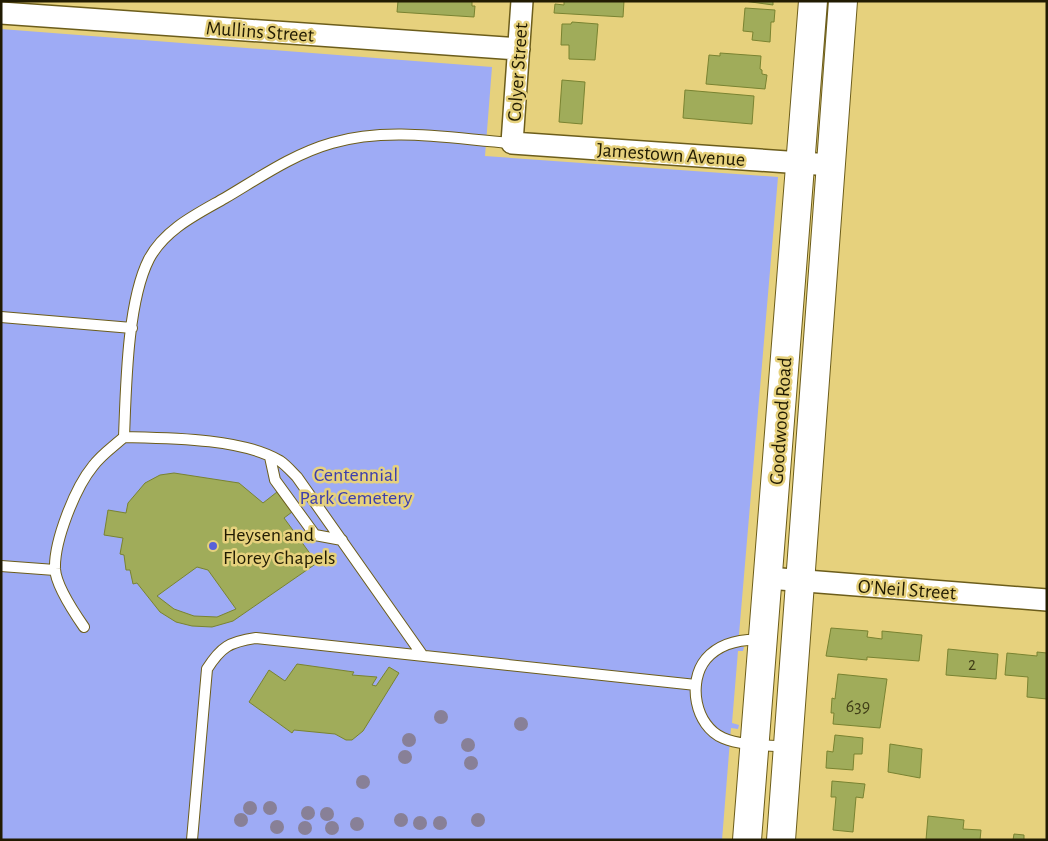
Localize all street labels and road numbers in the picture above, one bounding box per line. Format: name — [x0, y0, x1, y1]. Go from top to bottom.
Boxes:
street label: Mullins Street — [205, 18, 315, 46]
street label: Colyer Street — [505, 21, 531, 122]
street label: Jamestown Avenue — [596, 140, 746, 170]
street label: Goodwood Road — [767, 357, 795, 486]
street label: O'Neil Street — [857, 577, 957, 603]

